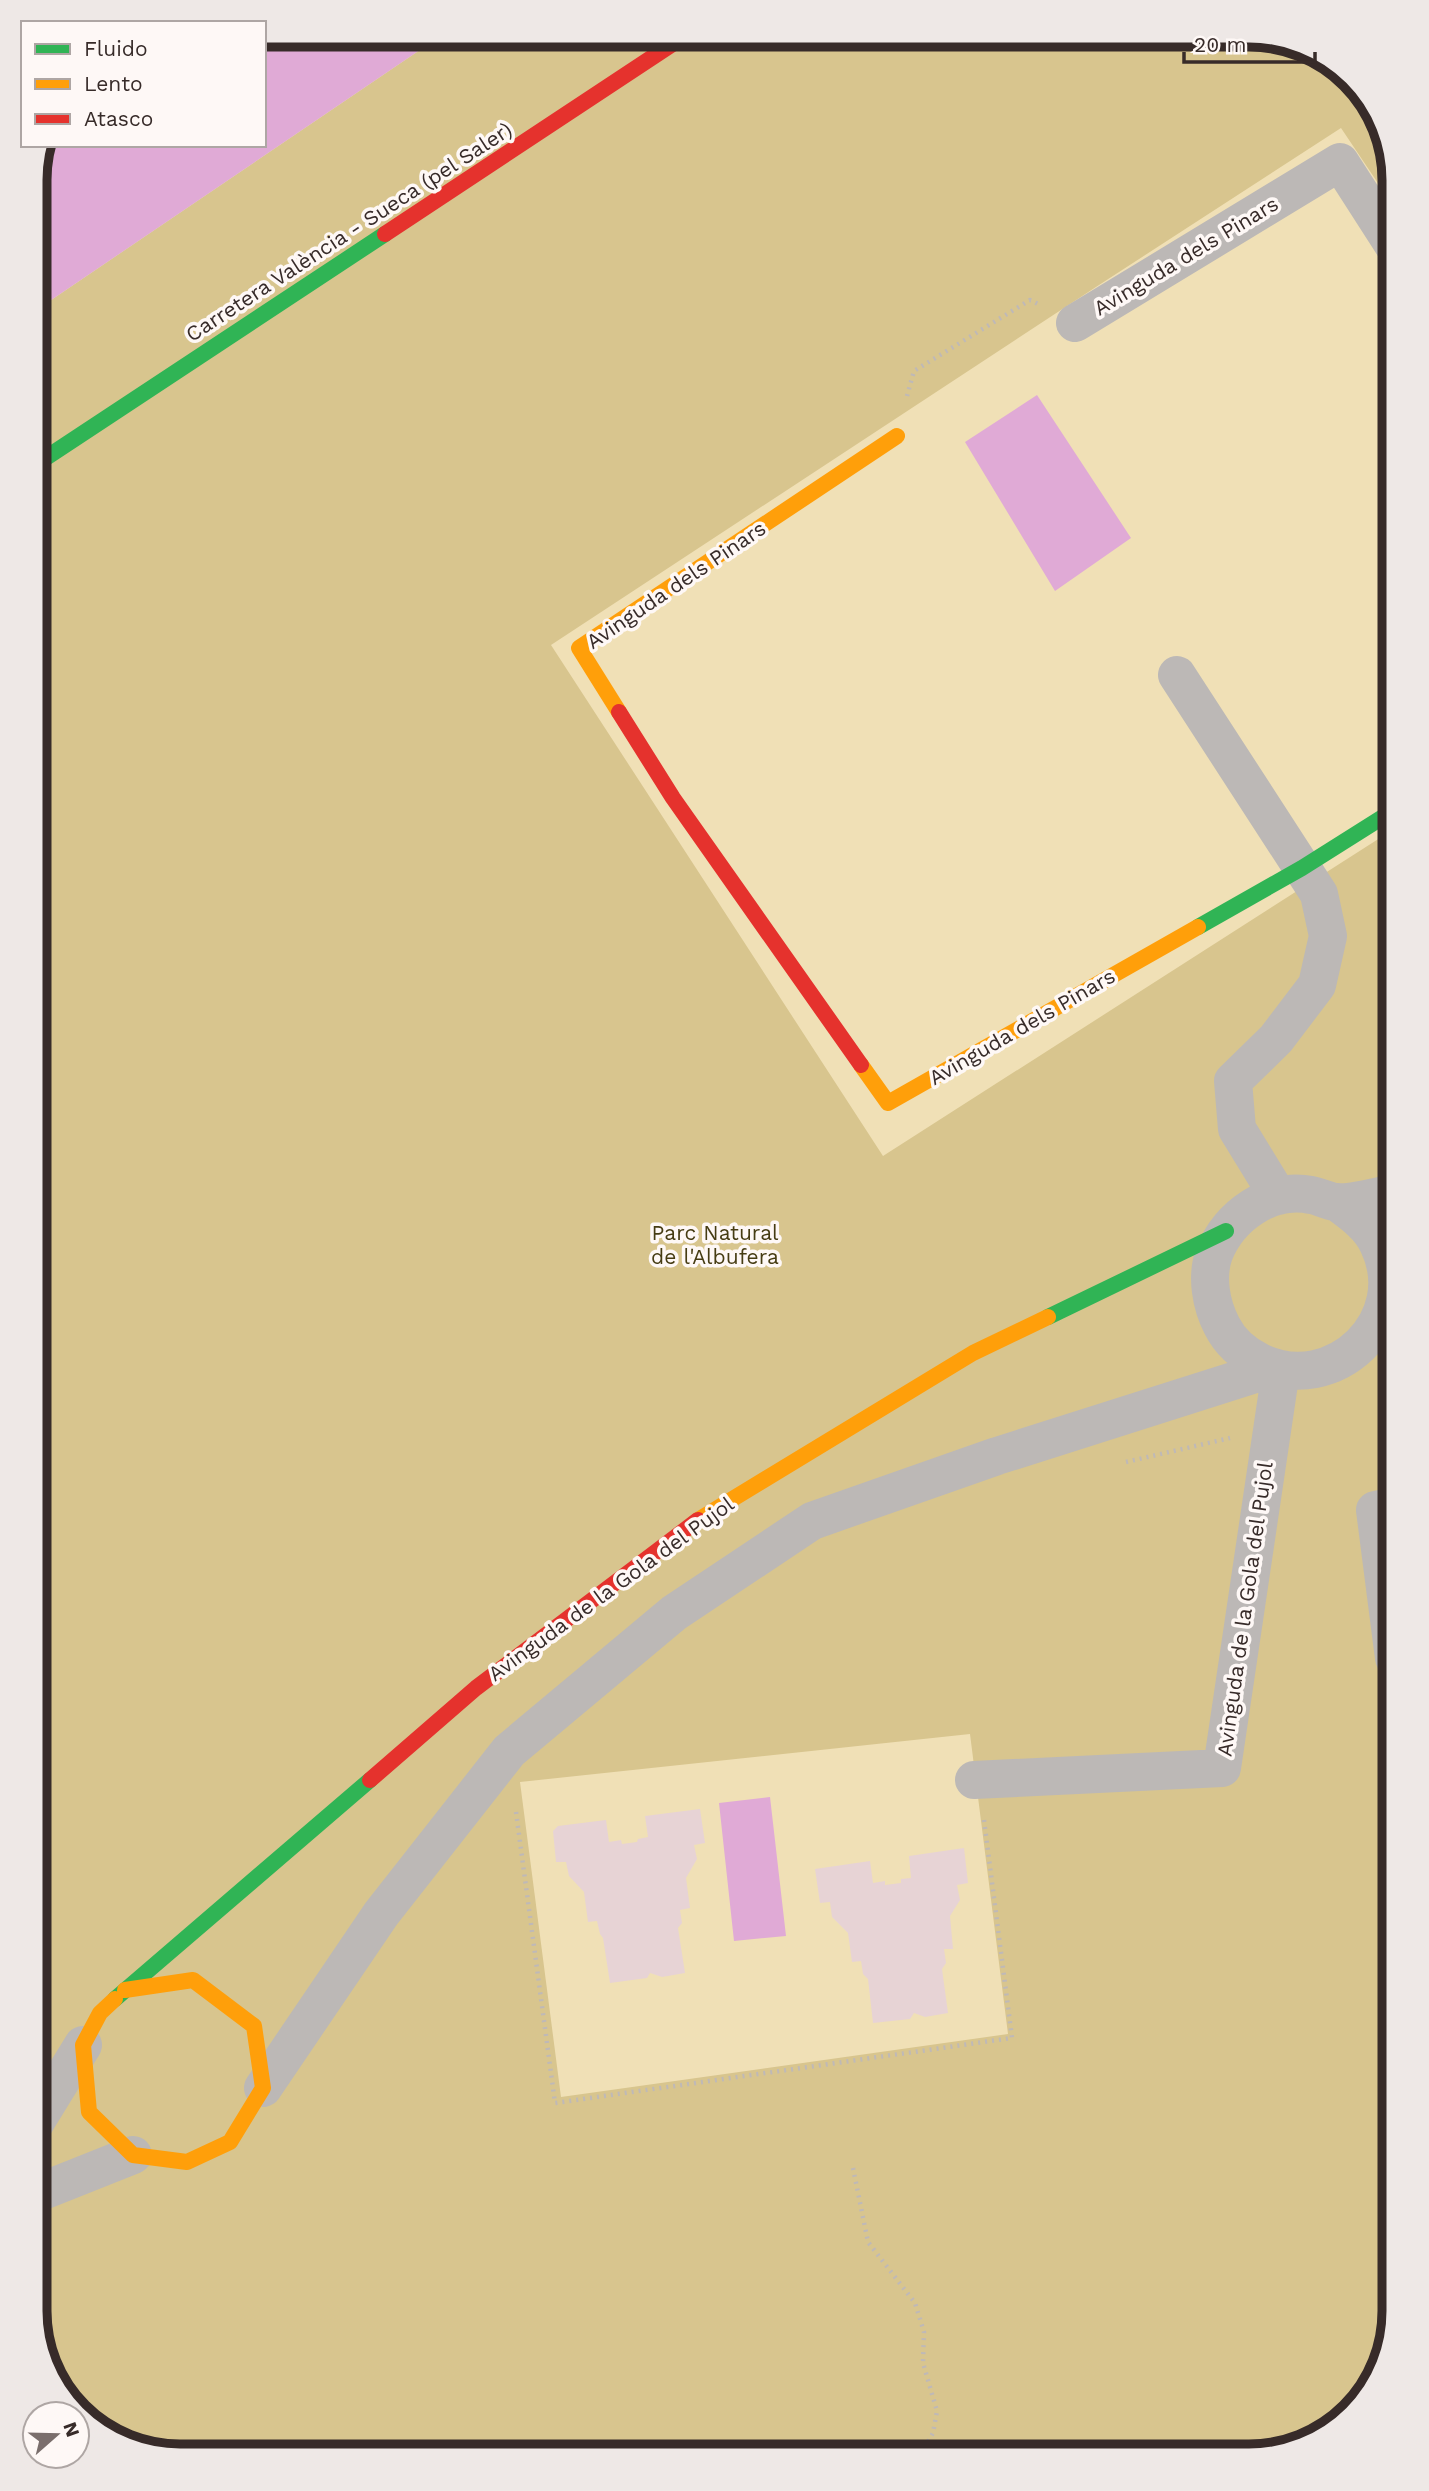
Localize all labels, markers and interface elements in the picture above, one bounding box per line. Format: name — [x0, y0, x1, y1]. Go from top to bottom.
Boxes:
legend — [21, 21, 266, 147]
scale bar — [1184, 21, 1315, 65]
text: 20 m — [1194, 32, 1246, 57]
text: Fluido — [84, 36, 148, 61]
text: Lento — [84, 71, 143, 96]
text: Atasco — [84, 106, 153, 131]
street label: Carretera València - Sueca (pel Saler) — [181, 117, 516, 347]
street label: Avinguda dels Pinars — [1089, 191, 1283, 321]
street label: Avinguda dels Pinars — [581, 515, 770, 654]
street label: Avinguda dels Pinars — [924, 963, 1119, 1090]
park label: Parc Natural de l'Albufera — [651, 1220, 779, 1269]
street label: Avinguda de la Gola del Pujol — [1211, 1459, 1278, 1758]
street label: Avinguda de la Gola del Pujol — [483, 1491, 739, 1686]
north arrow — [21, 2400, 91, 2470]
text: N — [58, 2419, 85, 2440]

